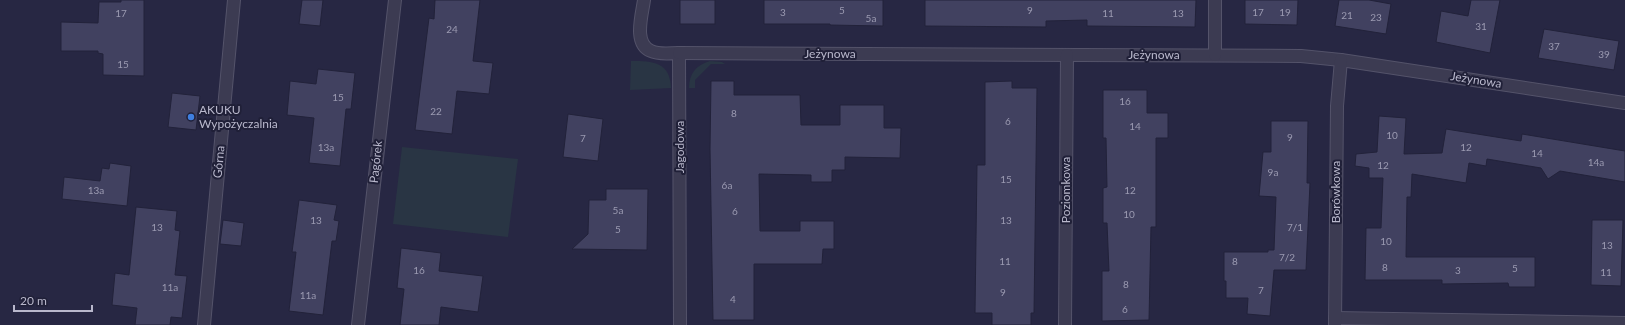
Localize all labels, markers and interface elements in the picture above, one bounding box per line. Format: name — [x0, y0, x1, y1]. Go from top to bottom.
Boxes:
house number: 5 — [839, 4, 845, 16]
house number: 9 — [1027, 4, 1033, 16]
house number: 3 — [780, 6, 786, 18]
house number: 17 — [1252, 6, 1264, 18]
house number: 19 — [1279, 6, 1291, 18]
house number: 17 — [115, 7, 127, 19]
house number: 11 — [1102, 7, 1114, 19]
house number: 13 — [1172, 7, 1184, 19]
house number: 21 — [1341, 9, 1353, 21]
house number: 23 — [1370, 11, 1382, 23]
house number: 5a — [866, 12, 876, 24]
house number: 31 — [1475, 20, 1487, 32]
house number: 24 — [446, 23, 458, 35]
house number: 37 — [1548, 40, 1560, 52]
street label: Jeżynowa — [804, 46, 856, 61]
street label: Jeżynowa — [1128, 47, 1180, 62]
house number: 39 — [1598, 48, 1610, 60]
house number: 15 — [117, 58, 129, 70]
street label: Jeżynowa — [1449, 68, 1503, 91]
house number: 15 — [332, 91, 344, 103]
house number: 16 — [1119, 95, 1131, 107]
place label: AKUKU Wypożyczalnia — [199, 102, 278, 131]
house number: 22 — [430, 105, 442, 117]
house number: 8 — [731, 107, 737, 119]
marker: AKUKU Wypożyczalnia — [186, 112, 196, 122]
house number: 6 — [1005, 115, 1011, 127]
house number: 14 — [1129, 120, 1141, 132]
street label: Jagodowa — [672, 121, 687, 173]
house number: 10 — [1386, 129, 1398, 141]
house number: 9 — [1287, 131, 1293, 143]
house number: 7 — [580, 132, 586, 144]
street label: Pagórek — [366, 139, 385, 184]
house number: 13a — [318, 141, 334, 153]
house number: 12 — [1460, 141, 1472, 153]
street label: Górna — [210, 145, 227, 179]
house number: 14 — [1531, 147, 1543, 159]
house number: 14a — [1588, 156, 1604, 168]
street label: Poziomkowa — [1058, 157, 1073, 223]
house number: 12 — [1377, 159, 1389, 171]
street label: Borówkowa — [1328, 161, 1343, 223]
house number: 9a — [1268, 166, 1278, 178]
house number: 15 — [1000, 173, 1012, 185]
house number: 6a — [722, 179, 732, 191]
house number: 13a — [88, 184, 104, 196]
house number: 12 — [1124, 184, 1136, 196]
house number: 5a — [613, 204, 623, 216]
house number: 6 — [732, 205, 738, 217]
house number: 10 — [1123, 208, 1135, 220]
house number: 13 — [310, 214, 322, 226]
house number: 13 — [1000, 214, 1012, 226]
house number: 13 — [151, 221, 163, 233]
house number: 7/1 — [1287, 221, 1303, 233]
house number: 5 — [615, 223, 621, 235]
house number: 10 — [1380, 235, 1392, 247]
house number: 13 — [1601, 239, 1613, 251]
house number: 7/2 — [1279, 251, 1295, 263]
house number: 11 — [999, 255, 1011, 267]
house number: 8 — [1232, 255, 1238, 267]
house number: 8 — [1382, 261, 1388, 273]
house number: 5 — [1512, 262, 1518, 274]
house number: 16 — [413, 264, 425, 276]
house number: 3 — [1455, 264, 1461, 276]
house number: 11 — [1600, 266, 1612, 278]
house number: 8 — [1123, 278, 1129, 290]
house number: 11a — [162, 281, 178, 293]
house number: 7 — [1258, 284, 1264, 296]
house number: 9 — [1000, 286, 1006, 298]
scale bar — [14, 287, 92, 313]
house number: 11a — [300, 289, 316, 301]
text: 20 m — [20, 293, 47, 308]
house number: 4 — [730, 293, 736, 305]
house number: 6 — [1122, 303, 1128, 315]

